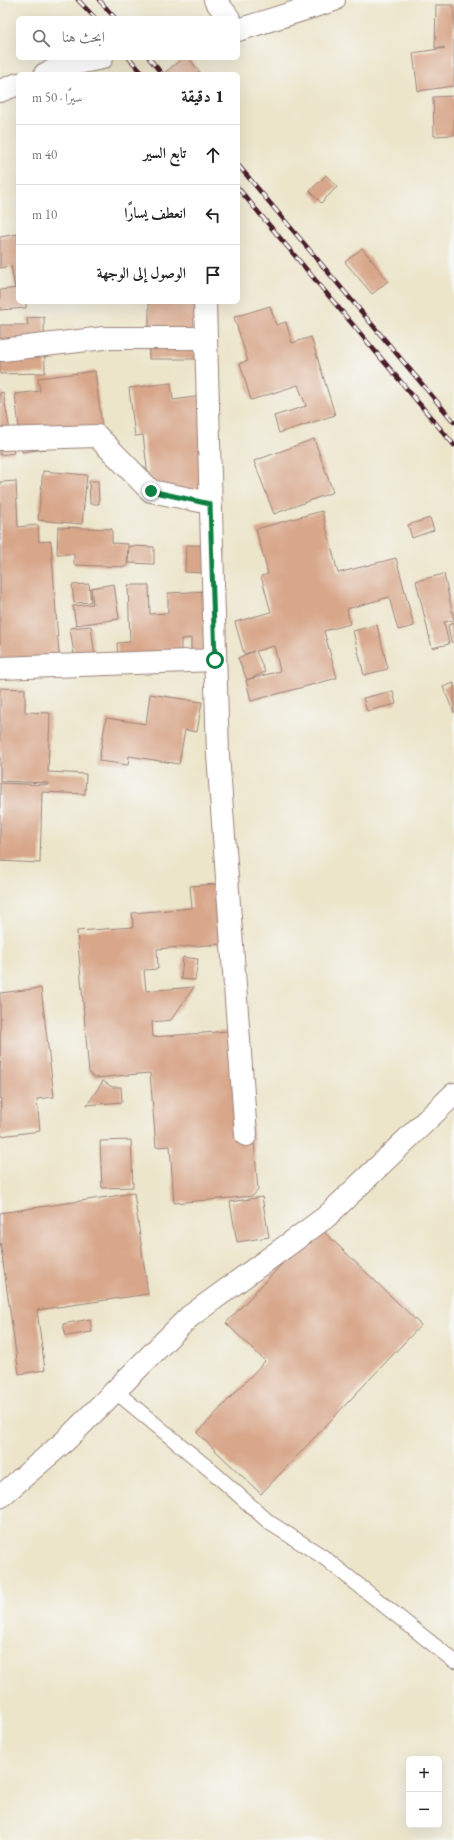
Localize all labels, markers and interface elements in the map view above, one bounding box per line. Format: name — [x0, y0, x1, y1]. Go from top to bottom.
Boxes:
search box — [16, 16, 240, 60]
icon: search — [30, 27, 52, 49]
text: ابحث هنا — [62, 27, 105, 46]
text: 1 دقيقة — [181, 85, 224, 107]
text: سيرًا · 50 m — [32, 89, 82, 106]
text: تابع السير — [143, 143, 186, 162]
icon: ahead — [202, 144, 224, 166]
text: 40 m — [32, 146, 57, 163]
text: انعطف يسارًا — [124, 203, 186, 222]
icon: left — [202, 204, 224, 226]
text: 10 m — [32, 206, 57, 223]
text: الوصول إلى الوجهة — [97, 263, 186, 282]
icon: arrive — [202, 264, 224, 286]
route end — [142, 482, 160, 500]
route start — [206, 651, 224, 669]
map controls — [406, 1756, 442, 1828]
button: + — [406, 1756, 442, 1792]
button: − — [406, 1792, 442, 1828]

